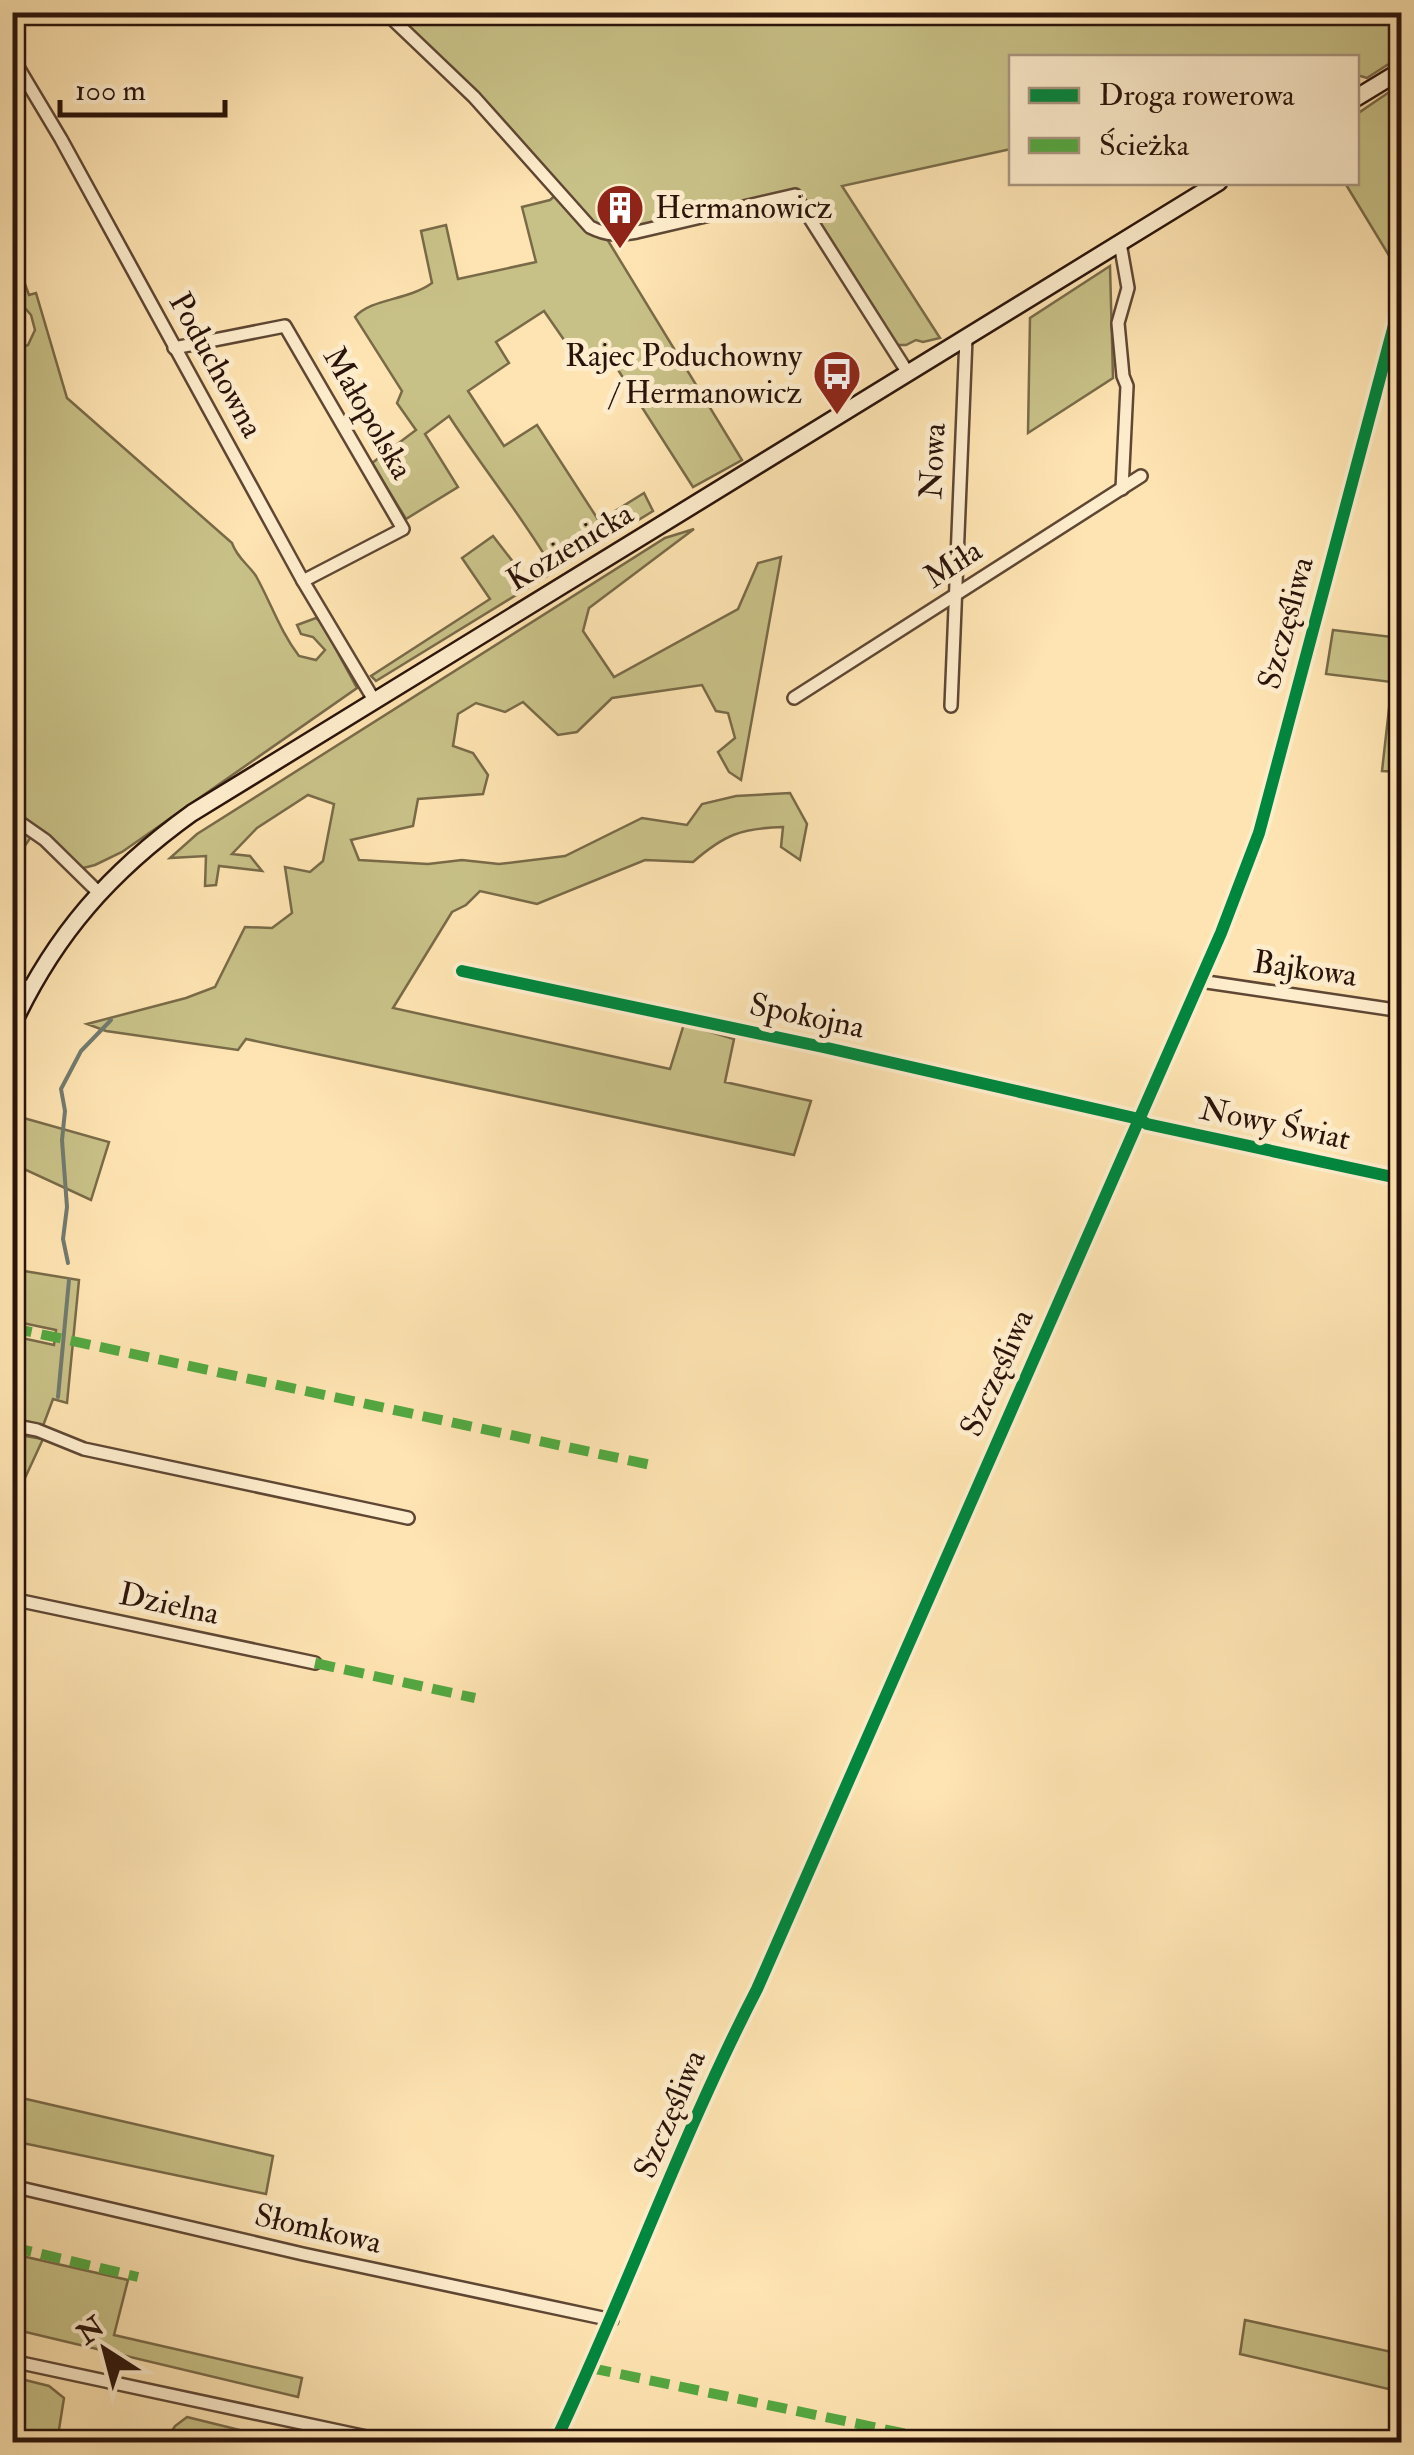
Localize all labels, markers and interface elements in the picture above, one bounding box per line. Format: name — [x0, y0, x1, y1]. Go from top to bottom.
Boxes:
scale bar — [60, 55, 225, 117]
legend — [1009, 55, 1359, 185]
text: 100 m — [75, 72, 146, 109]
text: Droga rowerowa — [1099, 77, 1295, 114]
text: Ścieżka — [1099, 127, 1190, 164]
building icon: Hermanowicz — [594, 182, 646, 250]
place label: Hermanowicz — [655, 188, 832, 228]
street label: Poduchowna — [160, 285, 273, 445]
place label: Rajec Poduchowny / Hermanowicz — [565, 336, 803, 413]
street label: Małopolska — [314, 340, 422, 487]
bus stop icon: Rajec Poduchowny / Hermanowicz — [811, 348, 863, 416]
street label: Nowa — [911, 421, 955, 500]
street label: Kozienicka — [500, 493, 641, 600]
street label: Miła — [917, 530, 990, 597]
street label: Szczęśliwa — [1249, 552, 1323, 693]
street label: Bajkowa — [1251, 942, 1360, 996]
street label: Spokojna — [746, 984, 869, 1048]
street label: Nowy Świat — [1196, 1089, 1354, 1159]
street label: Szczęśliwa — [951, 1302, 1043, 1443]
street label: Dzielna — [115, 1574, 223, 1634]
street label: Szczęśliwa — [625, 2043, 715, 2184]
street label: Słomkowa — [251, 2195, 386, 2263]
north arrow — [55, 2300, 155, 2400]
text: N — [70, 2309, 112, 2353]

